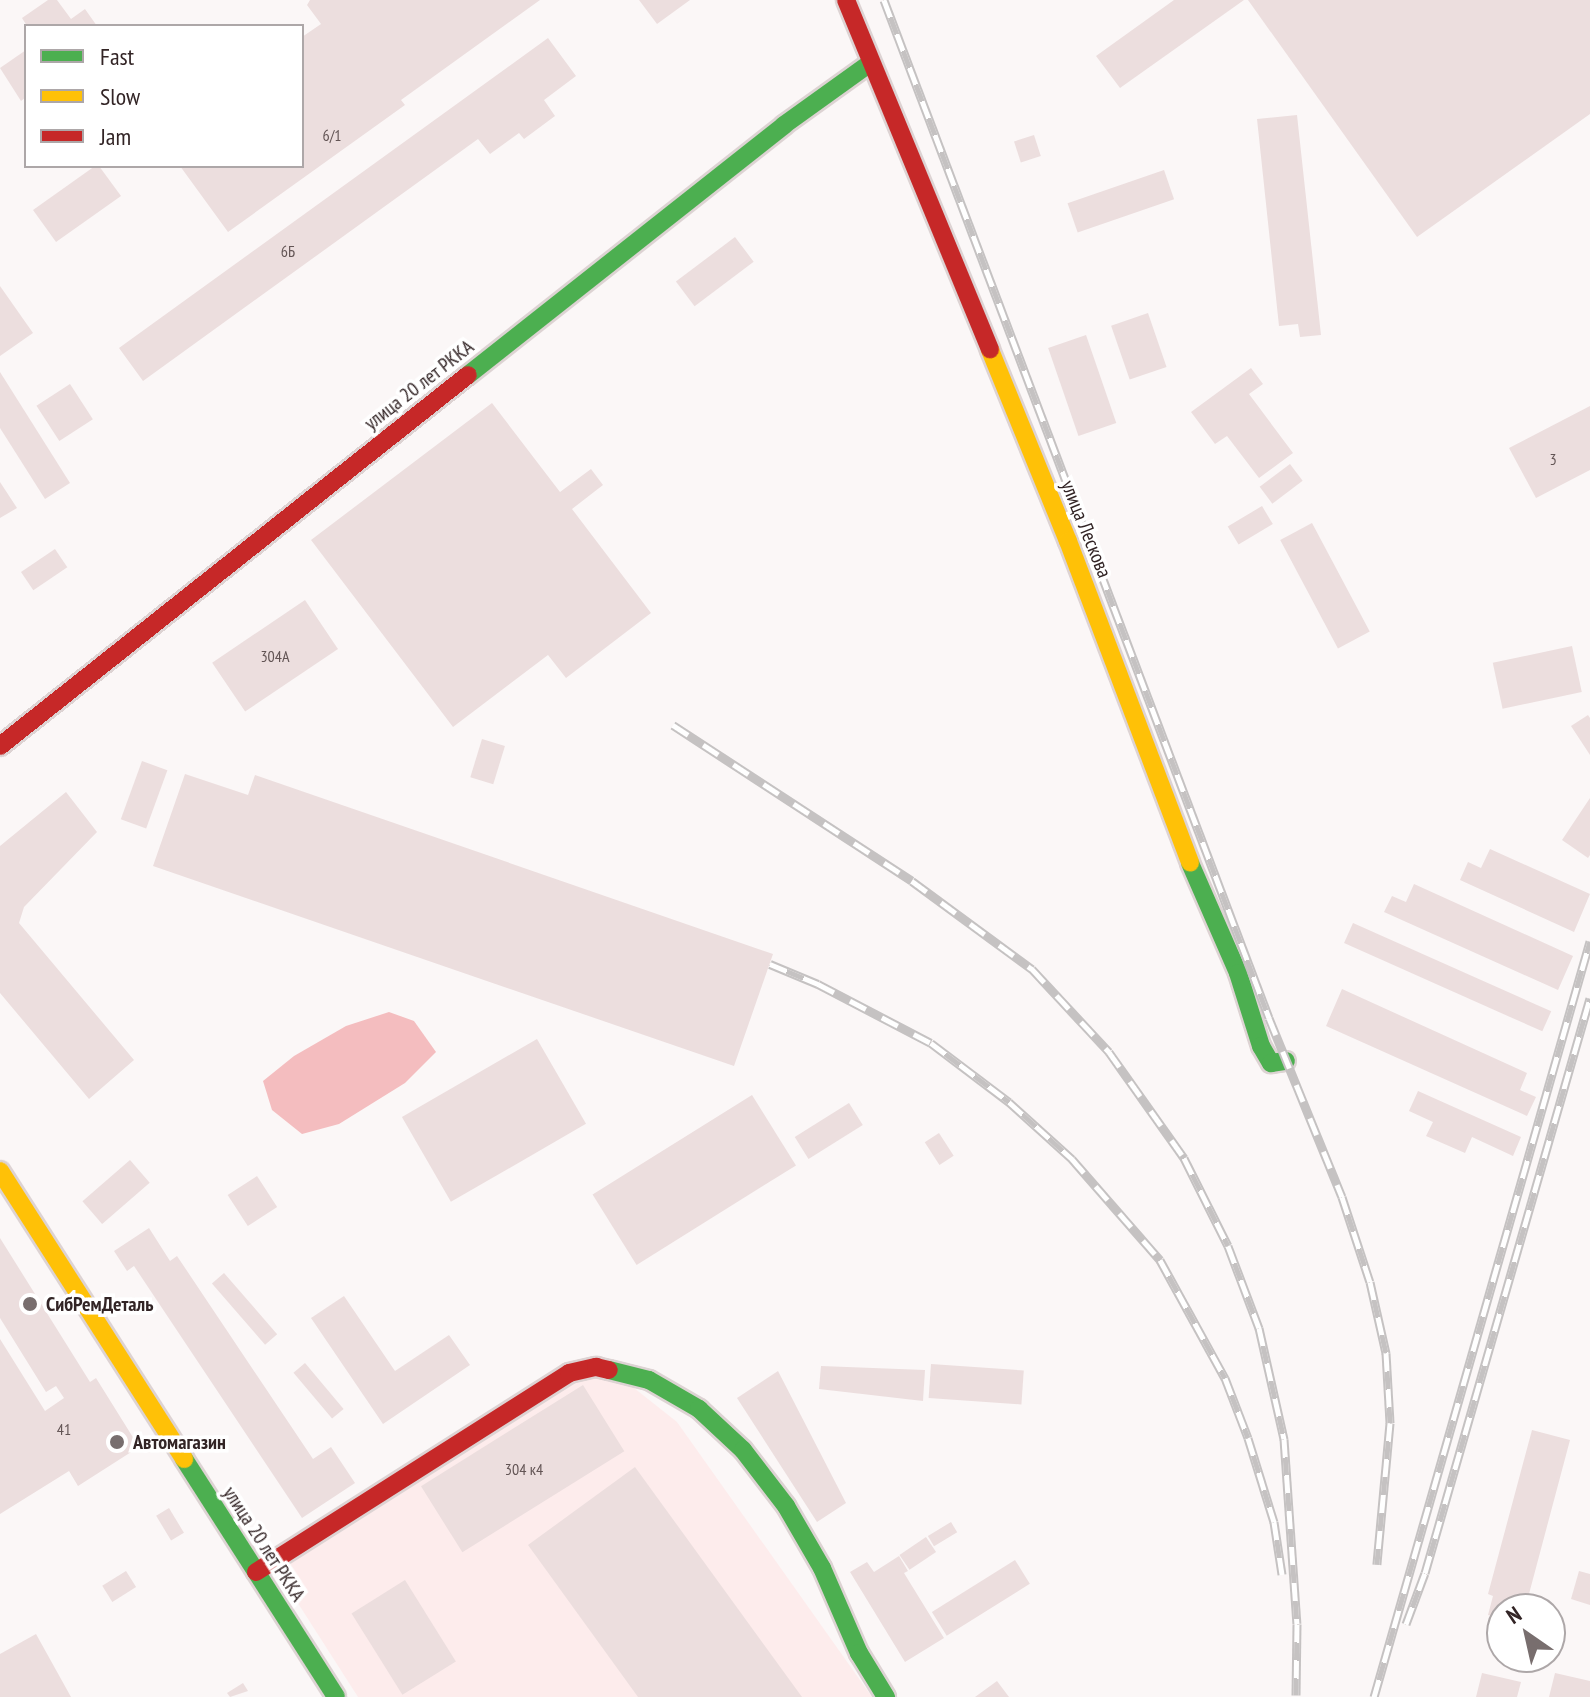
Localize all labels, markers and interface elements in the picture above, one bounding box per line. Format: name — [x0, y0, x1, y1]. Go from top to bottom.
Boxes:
legend — [24, 24, 304, 168]
text: Fast — [100, 41, 134, 72]
text: Slow — [100, 81, 140, 112]
text: Jam — [100, 121, 131, 152]
house number: 6/1 — [322, 125, 342, 145]
house number: 6Б — [281, 241, 295, 261]
street label: улица 20 лет РККА — [359, 335, 479, 435]
house number: 3 — [1549, 449, 1557, 469]
street label: улица Лескова — [1056, 477, 1116, 581]
house number: 304А — [260, 646, 290, 666]
place label: СибРемДеталь — [46, 1292, 153, 1316]
marker: СибРемДеталь — [21, 1295, 39, 1313]
house number: 41 — [57, 1419, 71, 1439]
place label: Автомагазин — [133, 1430, 226, 1454]
marker: Автомагазин — [108, 1433, 126, 1451]
house number: 304 к4 — [505, 1459, 543, 1479]
street label: улица 20 лет РККА — [218, 1482, 310, 1606]
north arrow — [1486, 1593, 1566, 1673]
text: N — [1501, 1600, 1526, 1630]

